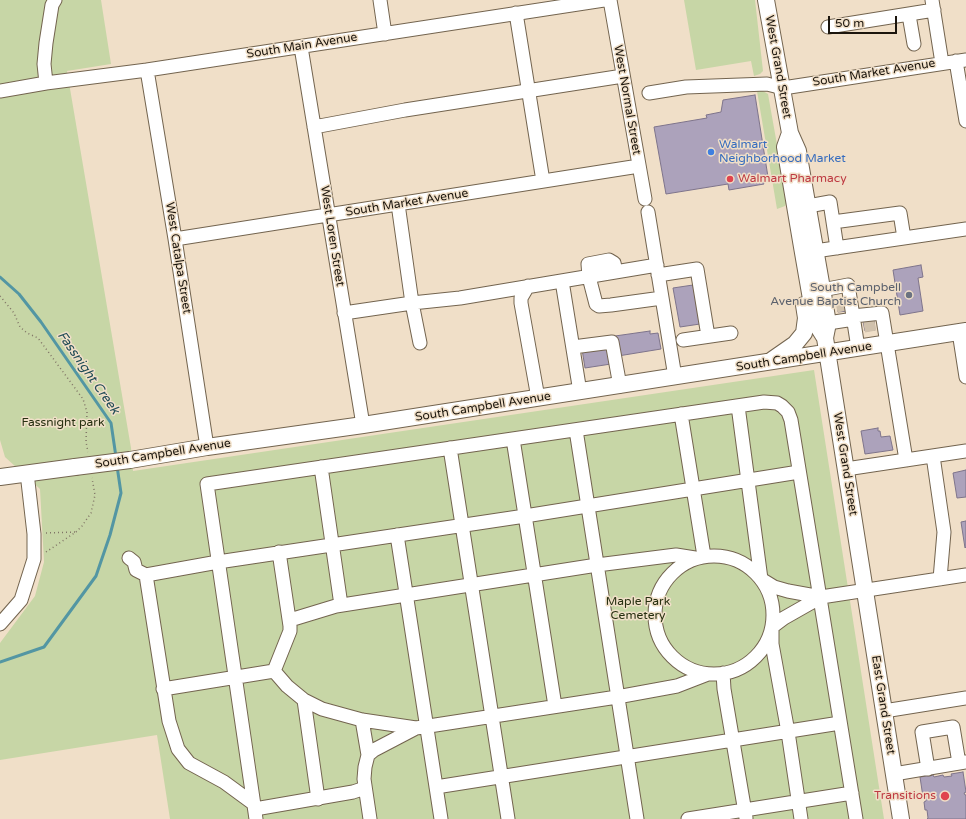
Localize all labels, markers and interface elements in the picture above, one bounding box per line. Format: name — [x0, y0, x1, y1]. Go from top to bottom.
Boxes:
scale bar — [830, 8, 899, 34]
street label: West Grand Street — [762, 14, 794, 120]
text: 50 m — [835, 16, 864, 30]
street label: South Main Avenue — [246, 30, 358, 62]
street label: West Normal Street — [610, 44, 644, 156]
street label: South Market Avenue — [812, 56, 936, 90]
place label: Walmart Neighborhood Market — [719, 138, 846, 166]
marker: Walmart Neighborhood Market — [706, 147, 716, 157]
place label: Walmart Pharmacy — [738, 172, 847, 186]
marker: Walmart Pharmacy — [725, 174, 735, 184]
street label: West Loren Street — [317, 185, 347, 287]
street label: South Market Avenue — [345, 186, 469, 220]
street label: West Catalpa Street — [162, 201, 194, 315]
place label: South Campbell Avenue Baptist Church — [770, 281, 901, 309]
marker: South Campbell Avenue Baptist Church — [904, 290, 914, 300]
water label: Fassnight Creek — [54, 329, 122, 417]
street label: South Campbell Avenue — [735, 339, 873, 375]
street label: South Campbell Avenue — [414, 389, 552, 425]
street label: West Grand Street — [830, 411, 860, 517]
park label: Fassnight park — [22, 416, 104, 430]
street label: South Campbell Avenue — [94, 436, 232, 472]
park label: Maple Park Cemetery — [606, 595, 670, 623]
street label: East Grand Street — [868, 654, 898, 756]
place label: Transitions — [874, 789, 936, 803]
marker: Transitions — [939, 790, 951, 802]

